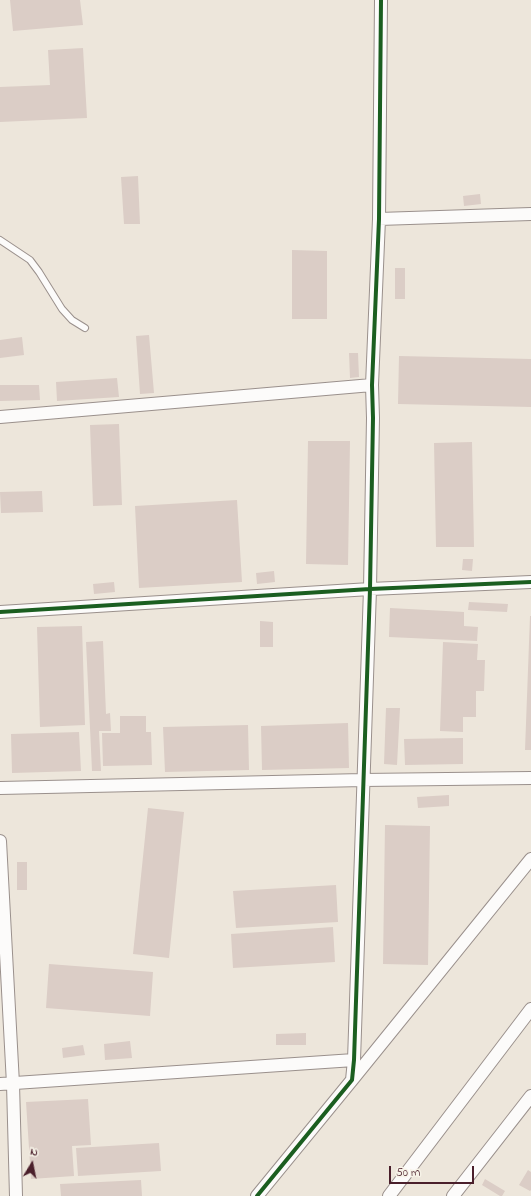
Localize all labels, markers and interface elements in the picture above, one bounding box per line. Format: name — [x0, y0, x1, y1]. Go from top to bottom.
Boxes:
north arrow — [12, 1144, 52, 1184]
text: N — [29, 1144, 39, 1161]
scale bar — [391, 1158, 476, 1184]
text: 50 m — [396, 1164, 420, 1182]

